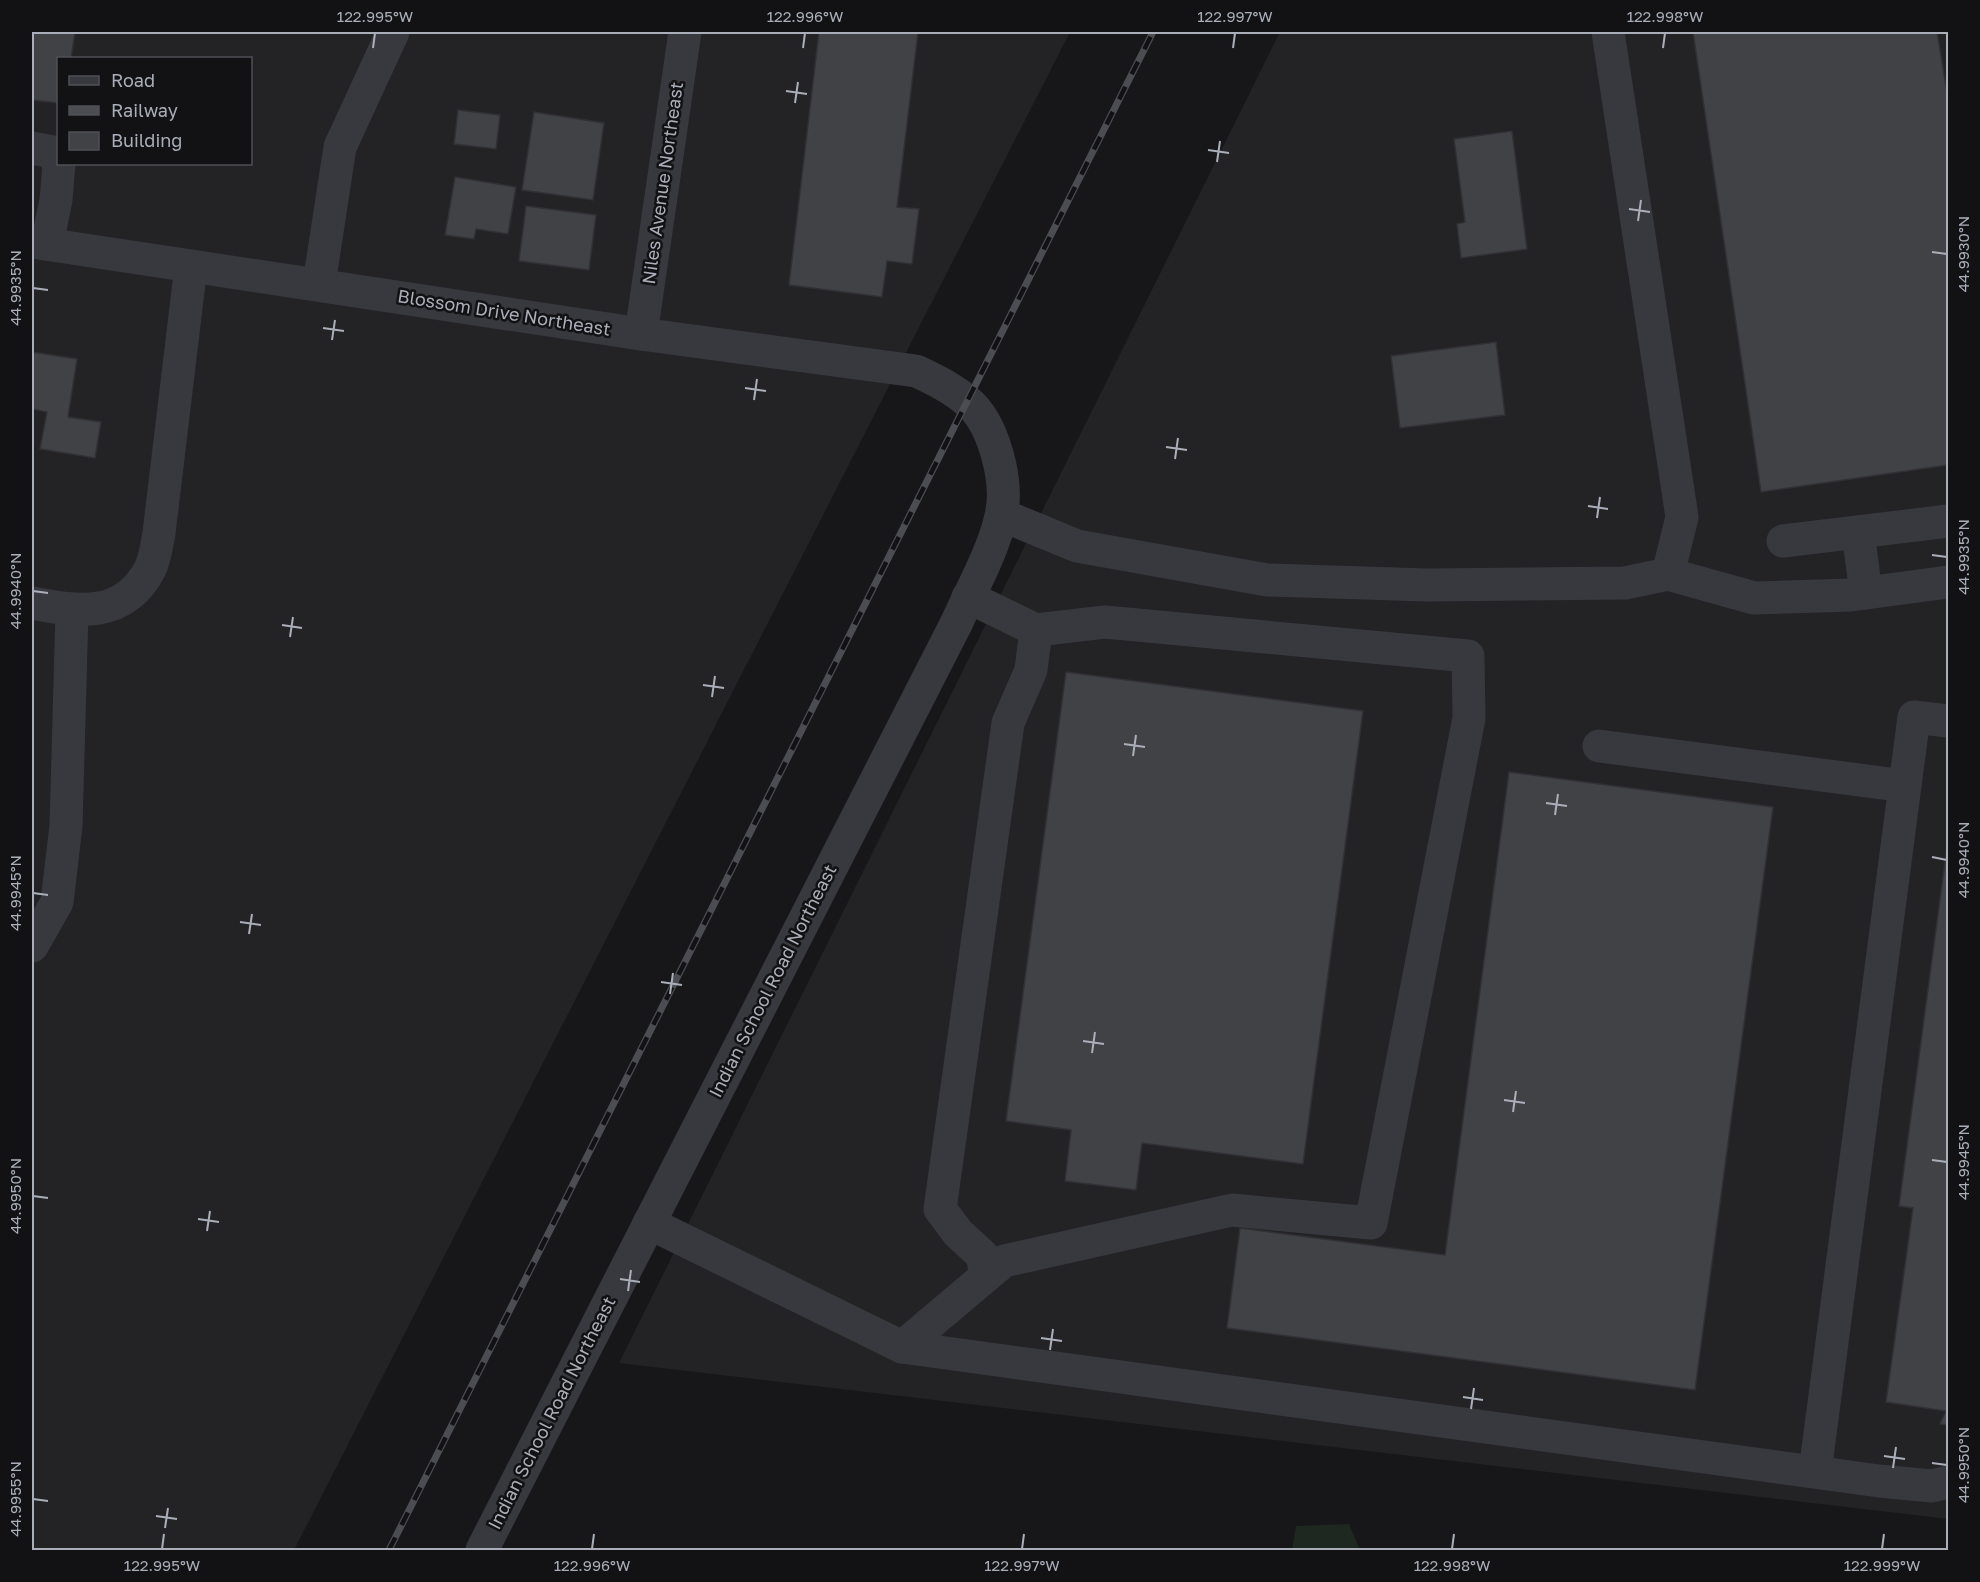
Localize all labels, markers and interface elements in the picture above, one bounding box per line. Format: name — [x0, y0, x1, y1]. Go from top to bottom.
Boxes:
text: 122.995°W — [337, 7, 413, 25]
text: 122.996°W — [767, 7, 843, 25]
text: 122.997°W — [1197, 7, 1273, 25]
text: 122.998°W — [1627, 7, 1703, 25]
legend — [57, 57, 252, 165]
text: Road — [111, 69, 155, 91]
street label: Niles Avenue Northeast — [637, 80, 687, 285]
text: Railway — [111, 99, 178, 121]
text: Building — [111, 129, 182, 151]
text: 44.9930°N — [1954, 216, 1972, 292]
text: 44.9935°N — [6, 250, 24, 326]
street label: Blossom Drive Northeast — [396, 284, 612, 340]
text: 44.9935°N — [1954, 519, 1972, 595]
text: 44.9940°N — [6, 553, 24, 629]
text: 44.9940°N — [1954, 822, 1972, 898]
text: 44.9945°N — [6, 855, 24, 931]
street label: Indian School Road Northeast — [704, 860, 841, 1101]
text: 44.9945°N — [1954, 1124, 1972, 1200]
text: 44.9950°N — [6, 1158, 24, 1234]
street label: Indian School Road Northeast — [483, 1292, 620, 1533]
text: 44.9950°N — [1954, 1427, 1972, 1503]
text: 44.9955°N — [6, 1461, 24, 1537]
text: 122.995°W — [124, 1556, 200, 1574]
text: 122.996°W — [554, 1556, 630, 1574]
text: 122.997°W — [984, 1556, 1060, 1574]
text: 122.998°W — [1414, 1556, 1490, 1574]
text: 122.999°W — [1844, 1556, 1920, 1574]

